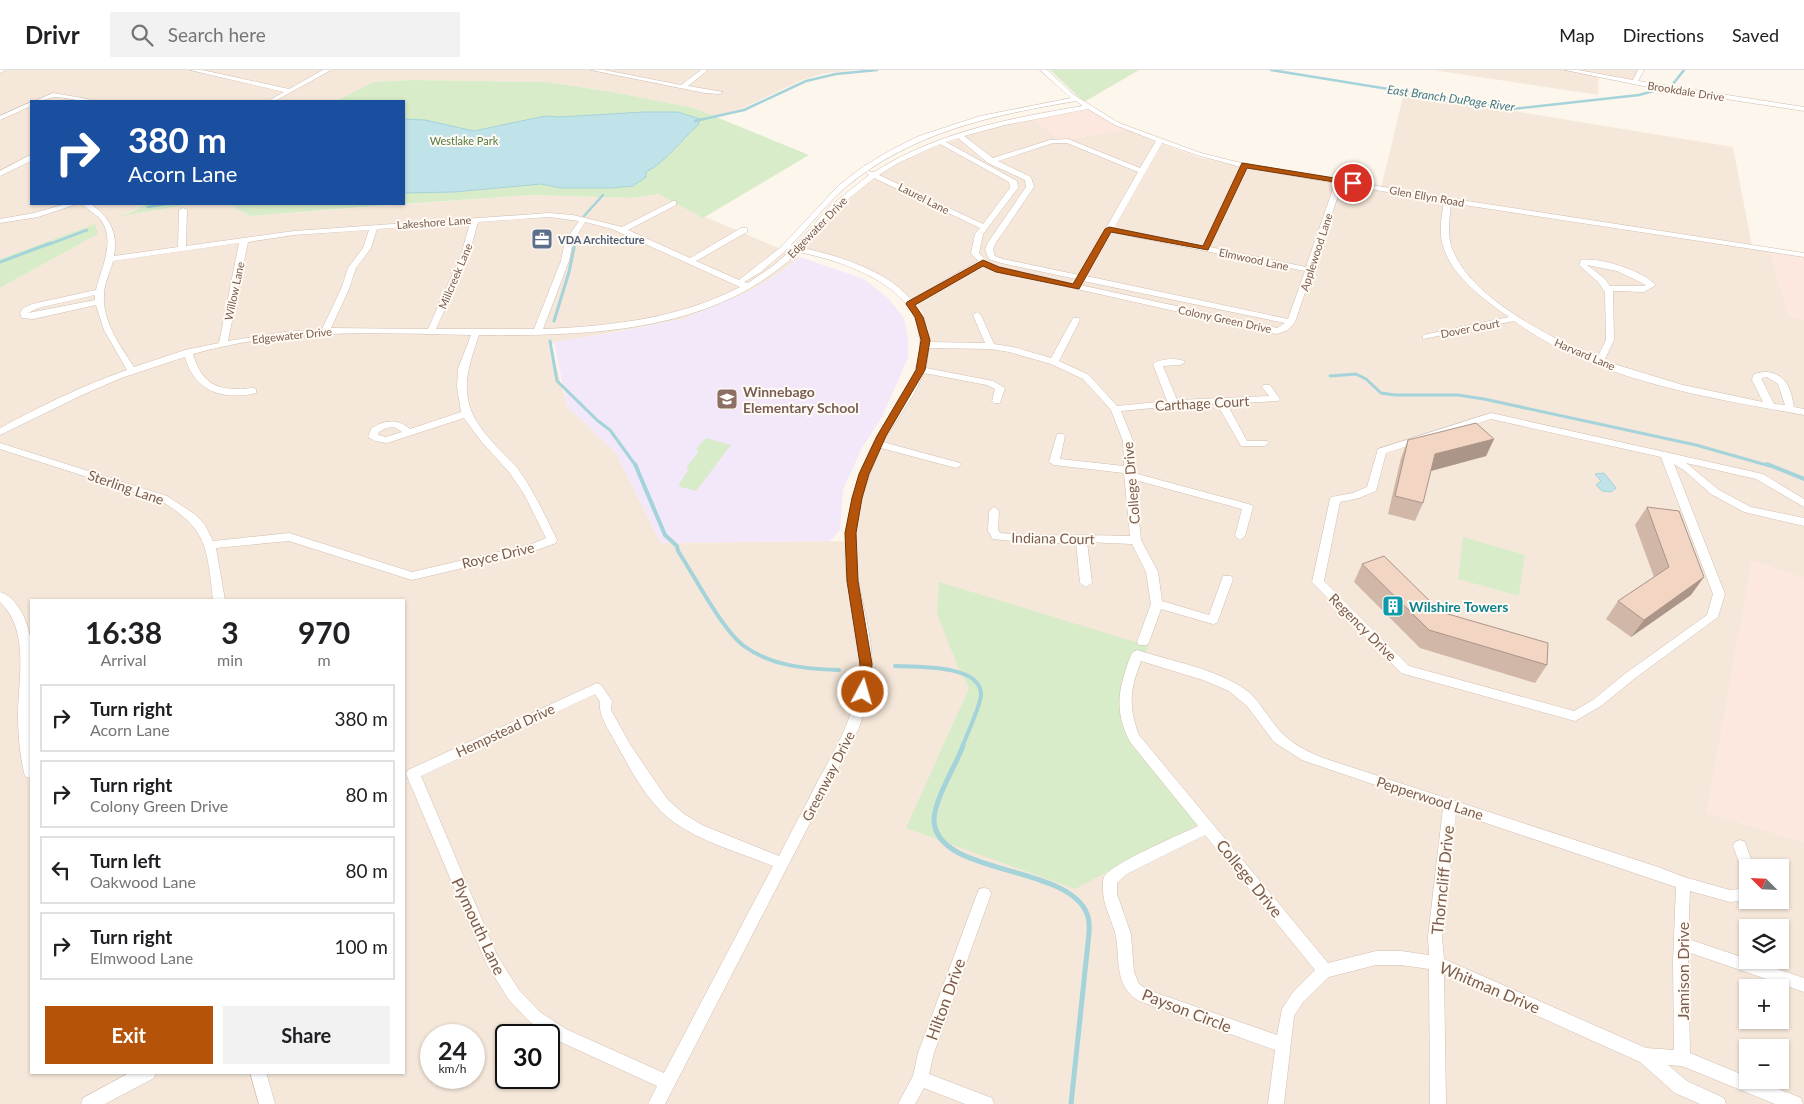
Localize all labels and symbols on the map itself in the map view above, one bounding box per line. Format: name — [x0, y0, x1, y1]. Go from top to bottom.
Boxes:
street label: Brookdale Drive — [1647, 79, 1726, 104]
water label: East Branch DuPage River — [1386, 82, 1517, 115]
park label: Westlake Park — [430, 134, 499, 147]
pin — [1332, 162, 1374, 204]
street label: Laurel Lane — [896, 180, 952, 216]
street label: Glen Ellyn Road — [1389, 183, 1465, 209]
street label: Edgewater Drive — [784, 194, 850, 260]
street label: Applewood Lane — [1297, 211, 1335, 293]
street label: Lakeshore Lane — [396, 213, 472, 231]
office icon: VDA Architecture — [530, 227, 554, 251]
place label: VDA Architecture — [557, 233, 645, 246]
street label: Millcreek Lane — [435, 241, 475, 311]
street label: Elmwood Lane — [1218, 245, 1290, 273]
street label: Willow Lane — [221, 260, 247, 322]
street label: Colony Green Drive — [1177, 303, 1273, 335]
street label: Dover Court — [1439, 316, 1501, 340]
street label: Edgewater Drive — [251, 324, 333, 346]
street label: Harvard Lane — [1553, 335, 1617, 373]
place label: Winnebago Elementary School — [743, 383, 859, 416]
school or university icon: Winnebago Elementary School — [715, 387, 739, 411]
street label: Carthage Court — [1154, 392, 1250, 414]
street label: College Drive — [1119, 441, 1143, 525]
street label: Sterling Lane — [86, 466, 166, 508]
street label: Indiana Court — [1011, 529, 1095, 547]
street label: Royce Drive — [460, 538, 536, 572]
street label: Regency Drive — [1326, 590, 1400, 664]
building icon: Wilshire Towers — [1381, 594, 1405, 618]
place label: Wilshire Towers — [1409, 598, 1508, 615]
position arrow — [836, 665, 888, 717]
street label: Hempstead Drive — [453, 700, 557, 760]
street label: Greenway Drive — [798, 728, 858, 824]
street label: Pepperwood Lane — [1375, 773, 1485, 823]
street label: Thorncliff Drive — [1427, 824, 1457, 936]
street label: College Drive — [1213, 835, 1287, 921]
north arrow — [1739, 859, 1789, 909]
street label: Plymouth Lane — [448, 874, 510, 978]
street label: Jamison Drive — [1673, 922, 1692, 1020]
street label: Hilton Drive — [921, 956, 969, 1042]
street label: Whitman Drive — [1437, 957, 1543, 1017]
street label: Payson Circle — [1140, 984, 1234, 1036]
speed limit sign: 30 — [495, 1024, 560, 1089]

